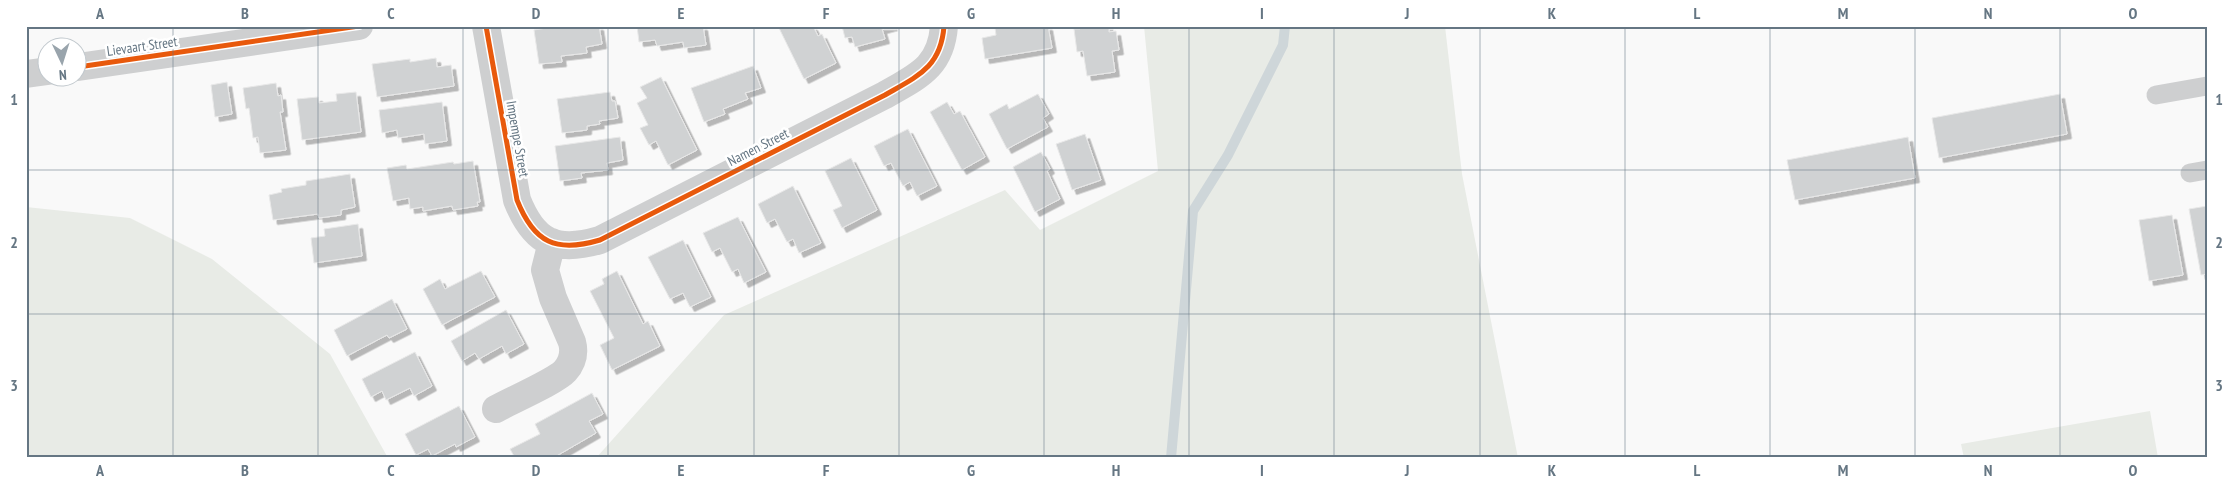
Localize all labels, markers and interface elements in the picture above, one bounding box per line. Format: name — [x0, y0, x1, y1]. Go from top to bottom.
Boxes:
text: A — [95, 3, 105, 23]
text: B — [241, 3, 249, 23]
text: C — [387, 3, 395, 23]
text: D — [532, 3, 541, 23]
text: E — [678, 3, 685, 23]
text: F — [823, 3, 830, 23]
text: G — [967, 3, 975, 23]
text: H — [1112, 3, 1120, 23]
text: I — [1260, 3, 1264, 23]
text: J — [1404, 3, 1409, 23]
text: K — [1548, 3, 1557, 23]
text: L — [1694, 3, 1701, 23]
text: M — [1838, 3, 1848, 23]
text: N — [1984, 3, 1992, 23]
text: O — [2129, 3, 2138, 23]
street label: Lievaart Street — [106, 32, 179, 60]
north arrow — [38, 38, 88, 88]
text: N — [59, 66, 67, 84]
text: 1 — [10, 89, 18, 109]
text: 1 — [2215, 89, 2223, 109]
street label: Impempe Street — [502, 99, 534, 179]
street label: Namen Street — [724, 124, 792, 170]
text: 2 — [10, 232, 18, 252]
text: 2 — [2215, 232, 2223, 252]
text: 3 — [10, 375, 18, 395]
text: 3 — [2215, 375, 2223, 395]
text: A — [95, 460, 105, 480]
text: B — [241, 460, 249, 480]
text: C — [387, 460, 395, 480]
text: D — [532, 460, 541, 480]
text: E — [678, 460, 685, 480]
text: F — [823, 460, 830, 480]
text: G — [967, 460, 975, 480]
text: H — [1112, 460, 1120, 480]
text: I — [1260, 460, 1264, 480]
text: J — [1404, 460, 1409, 480]
text: K — [1548, 460, 1557, 480]
text: L — [1694, 460, 1701, 480]
text: M — [1838, 460, 1848, 480]
text: N — [1984, 460, 1992, 480]
text: O — [2129, 460, 2138, 480]

